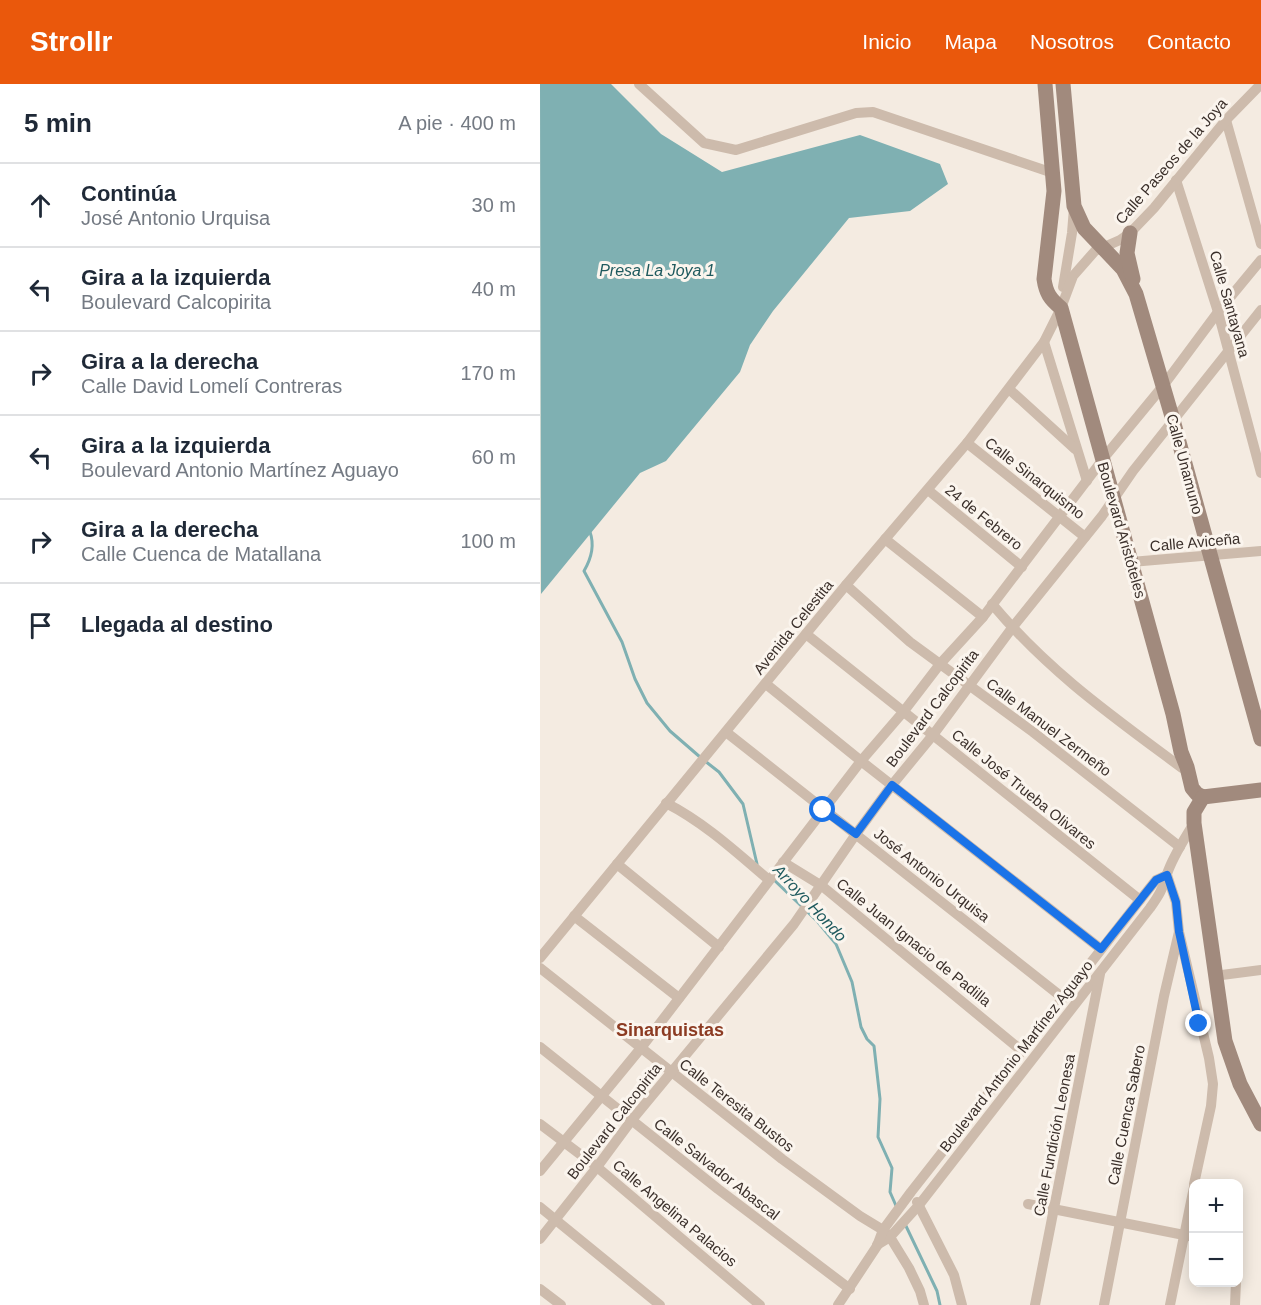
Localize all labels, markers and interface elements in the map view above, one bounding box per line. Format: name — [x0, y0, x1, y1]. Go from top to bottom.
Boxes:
text: Strollr — [30, 26, 112, 57]
text: Inicio — [862, 30, 911, 53]
text: Mapa — [944, 30, 997, 53]
text: Nosotros — [1030, 30, 1114, 53]
text: Contacto — [1147, 30, 1231, 53]
street label: Calle Paseos de la Joya — [1112, 94, 1231, 227]
text: 5 min — [24, 108, 92, 138]
text: A pie · 400 m — [398, 112, 516, 134]
text: Continúa — [81, 181, 176, 206]
icon: ahead — [24, 189, 57, 222]
text: 30 m — [472, 194, 516, 216]
text: José Antonio Urquisa — [81, 207, 270, 229]
street label: Calle Santayana — [1207, 249, 1254, 360]
water label: Presa La Joya 1 — [599, 262, 715, 279]
text: Gira a la izquierda — [81, 265, 271, 290]
icon: left — [24, 273, 57, 306]
text: 40 m — [472, 278, 516, 300]
text: Boulevard Calcopirita — [81, 291, 271, 313]
text: Gira a la derecha — [81, 349, 258, 374]
icon: right — [24, 357, 57, 390]
text: 170 m — [460, 362, 516, 384]
text: Calle David Lomelí Contreras — [81, 375, 342, 397]
street label: Calle Unamuno — [1163, 412, 1207, 516]
text: Gira a la izquierda — [81, 433, 271, 458]
street label: Calle Sinarquismo — [982, 434, 1088, 522]
icon: left — [24, 441, 57, 474]
text: 60 m — [472, 446, 516, 468]
text: Boulevard Antonio Martínez Aguayo — [81, 459, 399, 481]
street label: Boulevard Aristóteles — [1094, 460, 1150, 600]
street label: 24 de Febrero — [942, 481, 1026, 553]
text: Gira a la derecha — [81, 517, 258, 542]
icon: right — [24, 525, 57, 558]
text: 100 m — [460, 530, 516, 552]
street label: Calle Aviceña — [1149, 530, 1242, 554]
text: Calle Cuenca de Matallana — [81, 543, 321, 565]
street label: Avenida Celestita — [750, 576, 837, 678]
icon: arrive — [24, 609, 57, 642]
text: Llegada al destino — [81, 612, 273, 637]
street label: Boulevard Calcopirita — [882, 645, 982, 770]
street label: Calle Manuel Zermeño — [983, 675, 1115, 779]
street label: Calle José Trueba Olivares — [949, 726, 1099, 852]
route start — [809, 796, 835, 822]
street label: José Antonio Urquisa — [871, 825, 994, 926]
water label: Arroyo Hondo — [769, 860, 850, 945]
street label: Calle Juan Ignacio de Padilla — [833, 875, 995, 1010]
street label: Boulevard Antonio Martínez Aguayo — [936, 957, 1096, 1155]
route end — [1185, 1010, 1211, 1036]
district label: Sinarquistas — [616, 1020, 724, 1040]
street label: Calle Cuenca Sabero — [1104, 1043, 1148, 1187]
street label: Calle Fundición Leonesa — [1030, 1052, 1078, 1218]
street label: Calle Teresita Bustos — [676, 1055, 798, 1155]
street label: Boulevard Calcopirita — [563, 1059, 665, 1182]
street label: Calle Salvador Abascal — [651, 1115, 783, 1223]
street label: Calle Angelina Palacios — [609, 1156, 741, 1270]
map controls — [1189, 1179, 1243, 1287]
button: + — [1189, 1179, 1243, 1233]
button: − — [1189, 1233, 1243, 1287]

